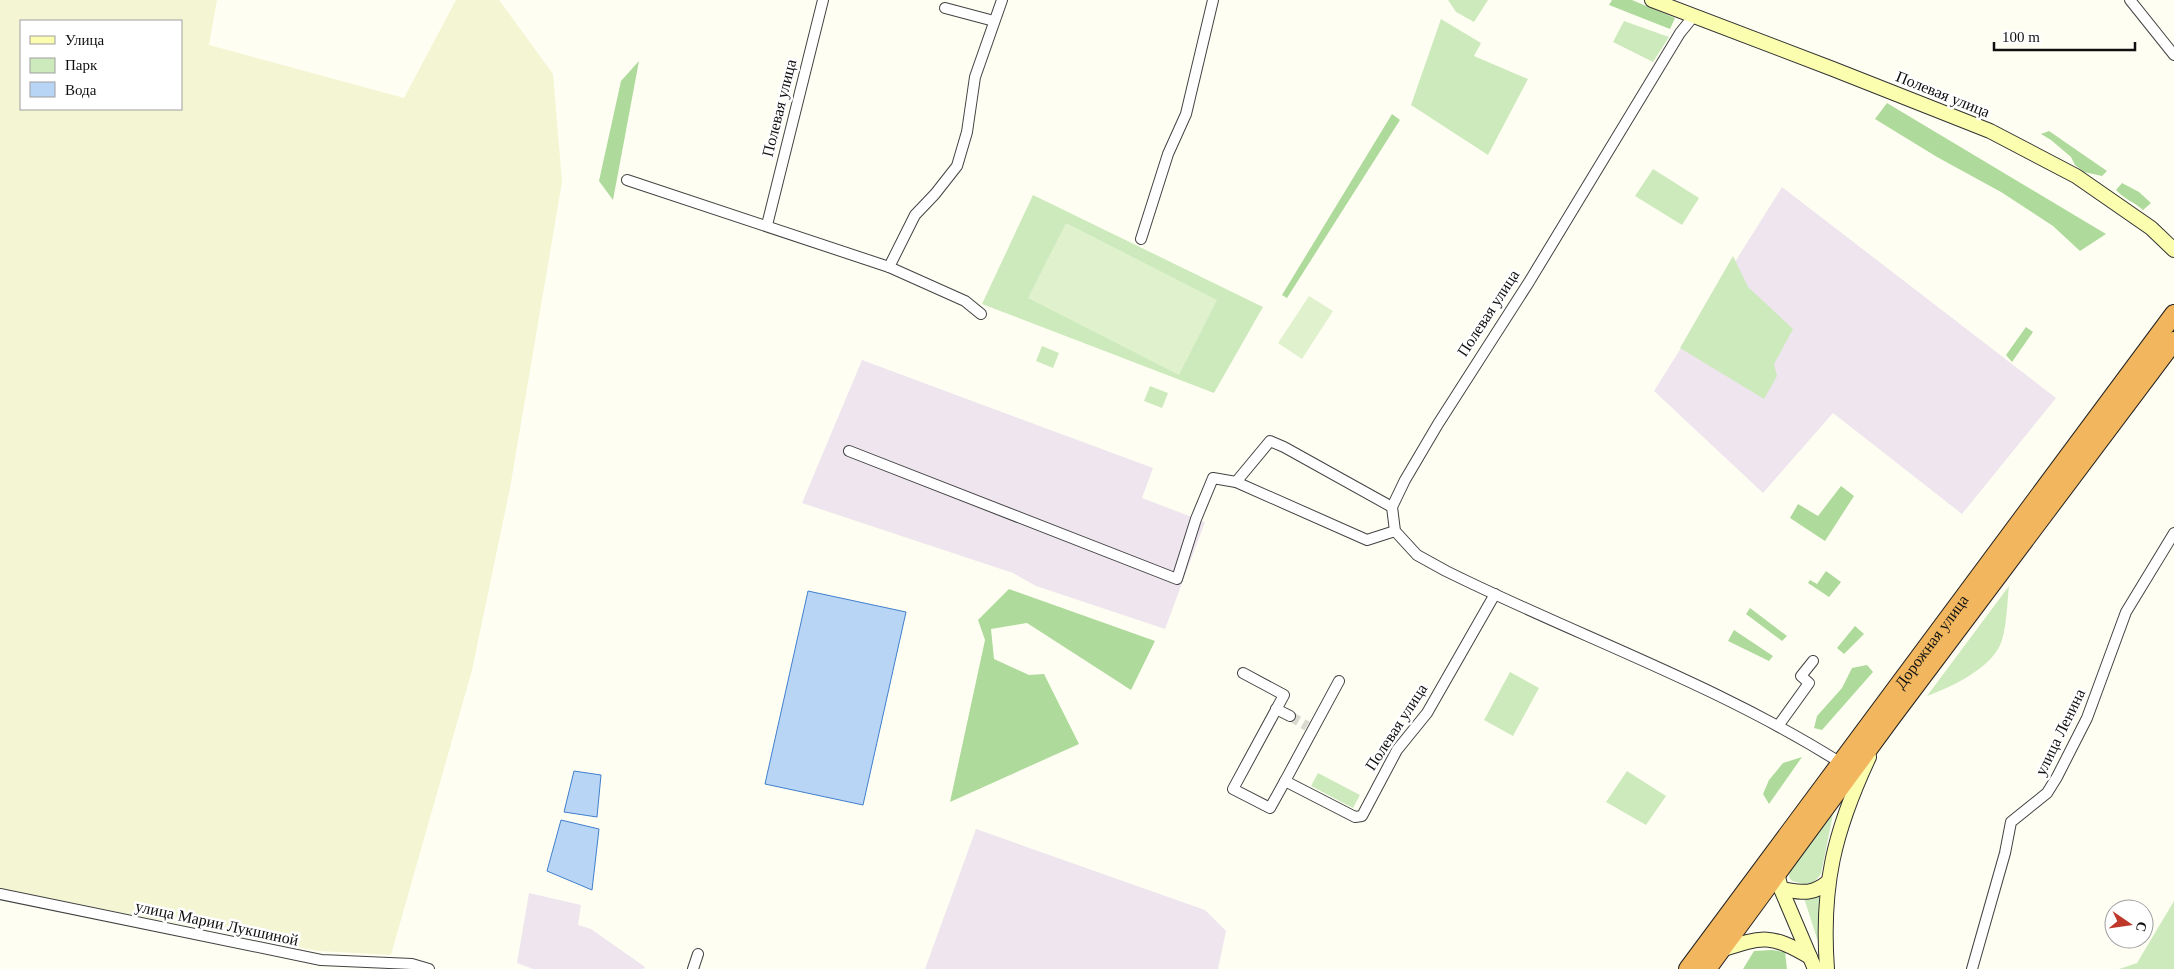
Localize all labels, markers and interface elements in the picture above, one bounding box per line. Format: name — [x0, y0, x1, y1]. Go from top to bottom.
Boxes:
legend — [20, 20, 182, 110]
scale bar — [1994, 20, 2135, 52]
text: 100 m — [2002, 29, 2040, 45]
text: Улица — [65, 32, 104, 48]
text: Парк — [65, 57, 98, 73]
street label: Полевая улица — [759, 58, 800, 159]
street label: Полевая улица — [1893, 67, 1992, 121]
text: Вода — [65, 82, 97, 98]
street label: Полевая улица — [1454, 267, 1523, 360]
street label: Дорожная улица — [1891, 591, 1971, 692]
street label: Полевая улица — [1362, 681, 1431, 774]
street label: улица Ленина — [2032, 686, 2089, 778]
street label: улица Марии Лукшиной — [134, 897, 300, 950]
north arrow — [2104, 899, 2154, 949]
text: С — [2133, 920, 2150, 933]

